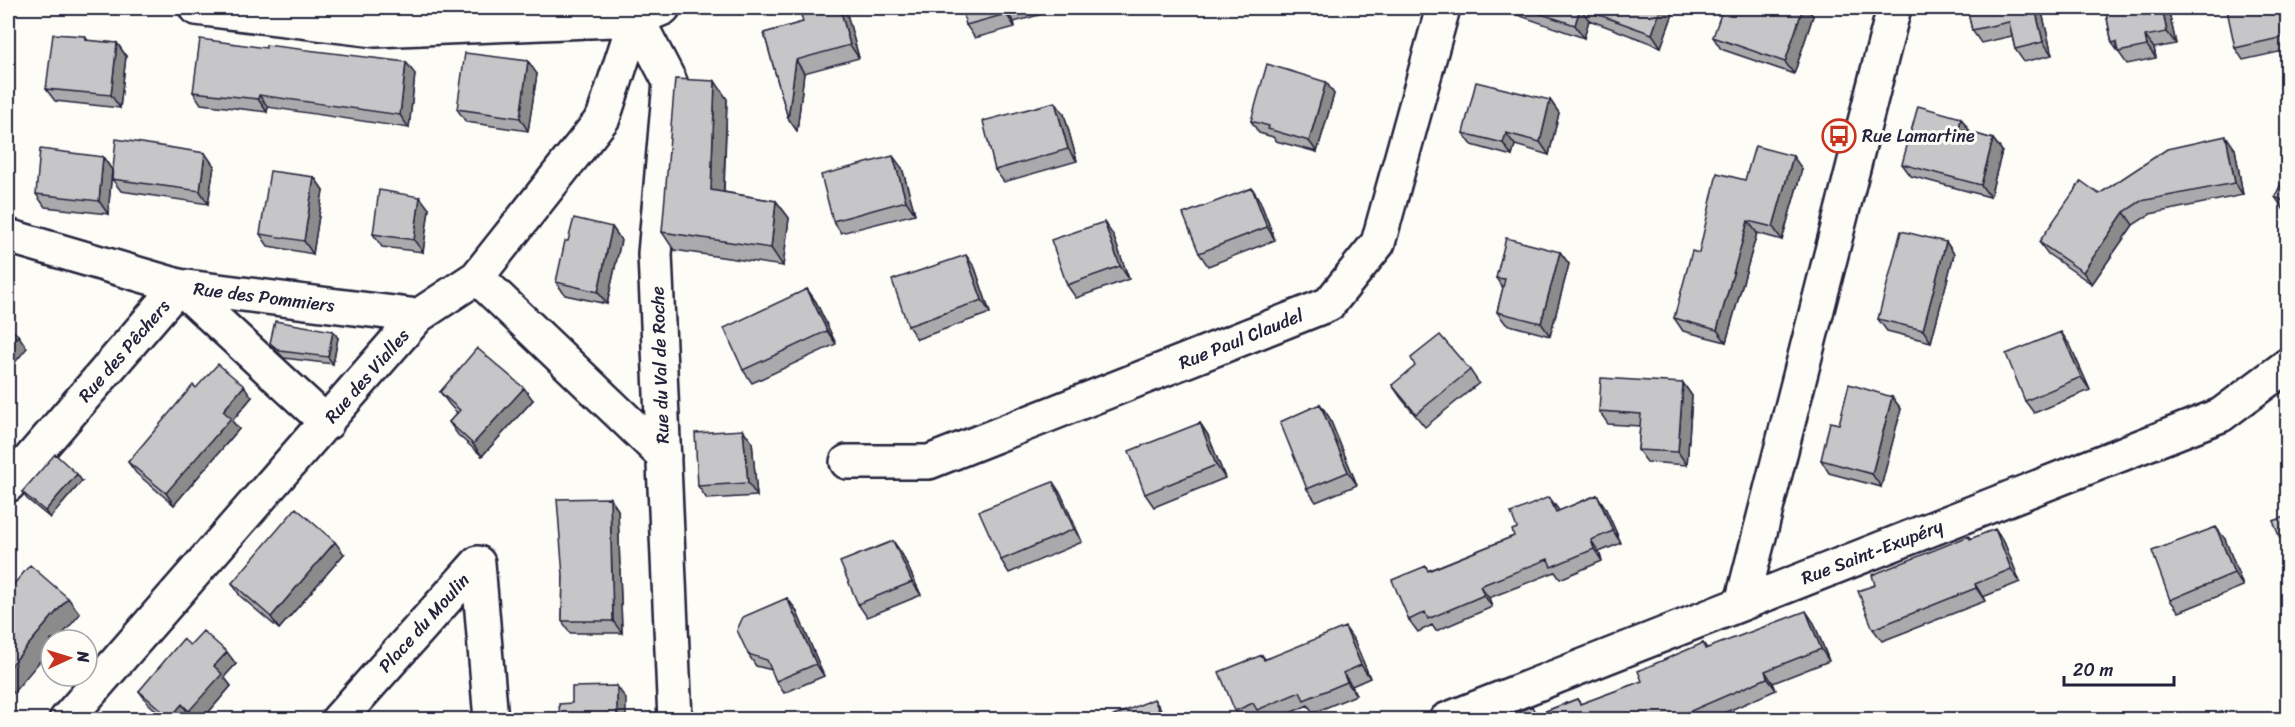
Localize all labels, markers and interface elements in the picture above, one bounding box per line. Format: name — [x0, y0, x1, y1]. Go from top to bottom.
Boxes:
bus stop icon: Rue Lamartine — [1821, 118, 1857, 154]
place label: Rue Lamartine — [1862, 120, 1975, 152]
street label: Rue des Pommiers — [192, 272, 337, 322]
street label: Rue du Val de Roche — [641, 286, 679, 444]
street label: Rue des Pêchers — [70, 292, 179, 410]
street label: Rue Paul Claudel — [1174, 299, 1309, 379]
street label: Rue des Vialles — [316, 321, 418, 431]
street label: Rue Saint-Exupéry — [1796, 510, 1948, 594]
street label: Place du Moulin — [370, 566, 478, 680]
north arrow — [39, 628, 99, 688]
text: N — [69, 649, 98, 664]
scale bar — [2064, 649, 2174, 687]
text: 20 m — [2073, 654, 2113, 686]

